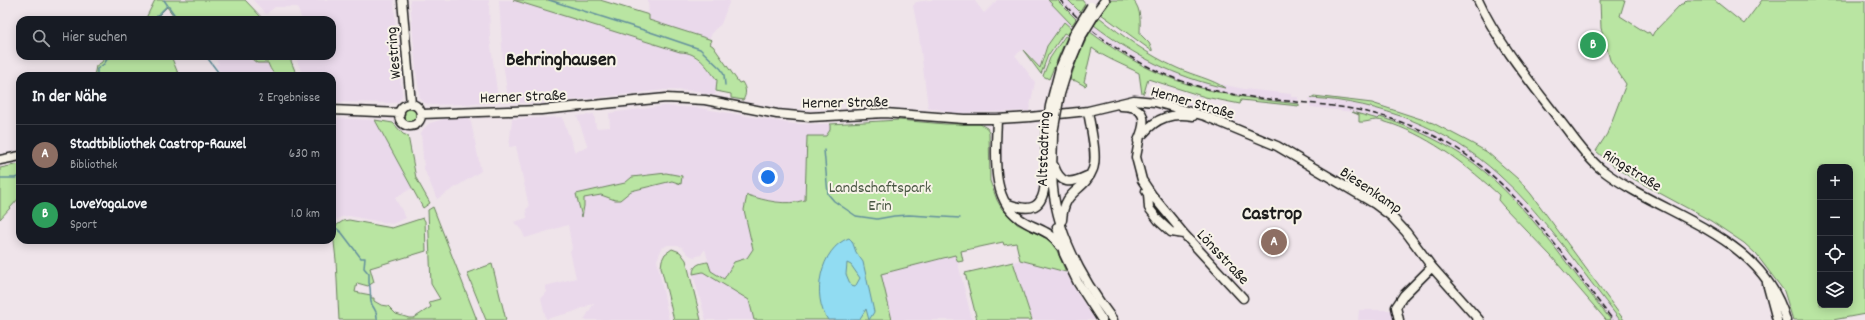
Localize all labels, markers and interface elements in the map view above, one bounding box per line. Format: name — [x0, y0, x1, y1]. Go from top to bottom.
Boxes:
search box — [16, 16, 336, 60]
street label: Westring — [381, 26, 408, 80]
icon: search — [30, 27, 52, 49]
text: Hier suchen — [62, 27, 127, 49]
pin: B — [1580, 30, 1606, 60]
district label: Behringhausen — [506, 47, 616, 75]
street label: Herner Straße — [1148, 80, 1237, 126]
street label: Herner Straße — [480, 85, 567, 110]
text: In der Nähe — [32, 86, 107, 110]
text: 2 Ergebnisse — [259, 89, 320, 108]
street label: Herner Straße — [802, 91, 888, 116]
street label: Altstadtring — [1032, 111, 1057, 187]
text: Stadtbibliothek Castrop-Rauxel — [70, 134, 246, 156]
street label: Ringstraße — [1598, 144, 1666, 198]
text: A — [41, 145, 49, 164]
text: 630 m — [289, 145, 320, 164]
text: Bibliothek — [70, 156, 117, 175]
street label: Biesenkamp — [1335, 162, 1407, 221]
map controls — [1817, 164, 1853, 308]
button: + — [1817, 164, 1853, 200]
your location — [758, 167, 778, 187]
park label: Landschaftspark Erin — [829, 177, 931, 218]
text: LoveYogaLove — [70, 194, 147, 216]
button: − — [1817, 200, 1853, 236]
district label: Castrop — [1242, 201, 1302, 229]
text: B — [42, 205, 48, 224]
text: 1.0 km — [291, 205, 320, 224]
text: Sport — [70, 216, 97, 235]
street label: Lönsstraße — [1190, 225, 1254, 291]
pin: A — [1261, 227, 1287, 257]
button: locate — [1817, 236, 1853, 272]
button: layers — [1817, 272, 1853, 308]

